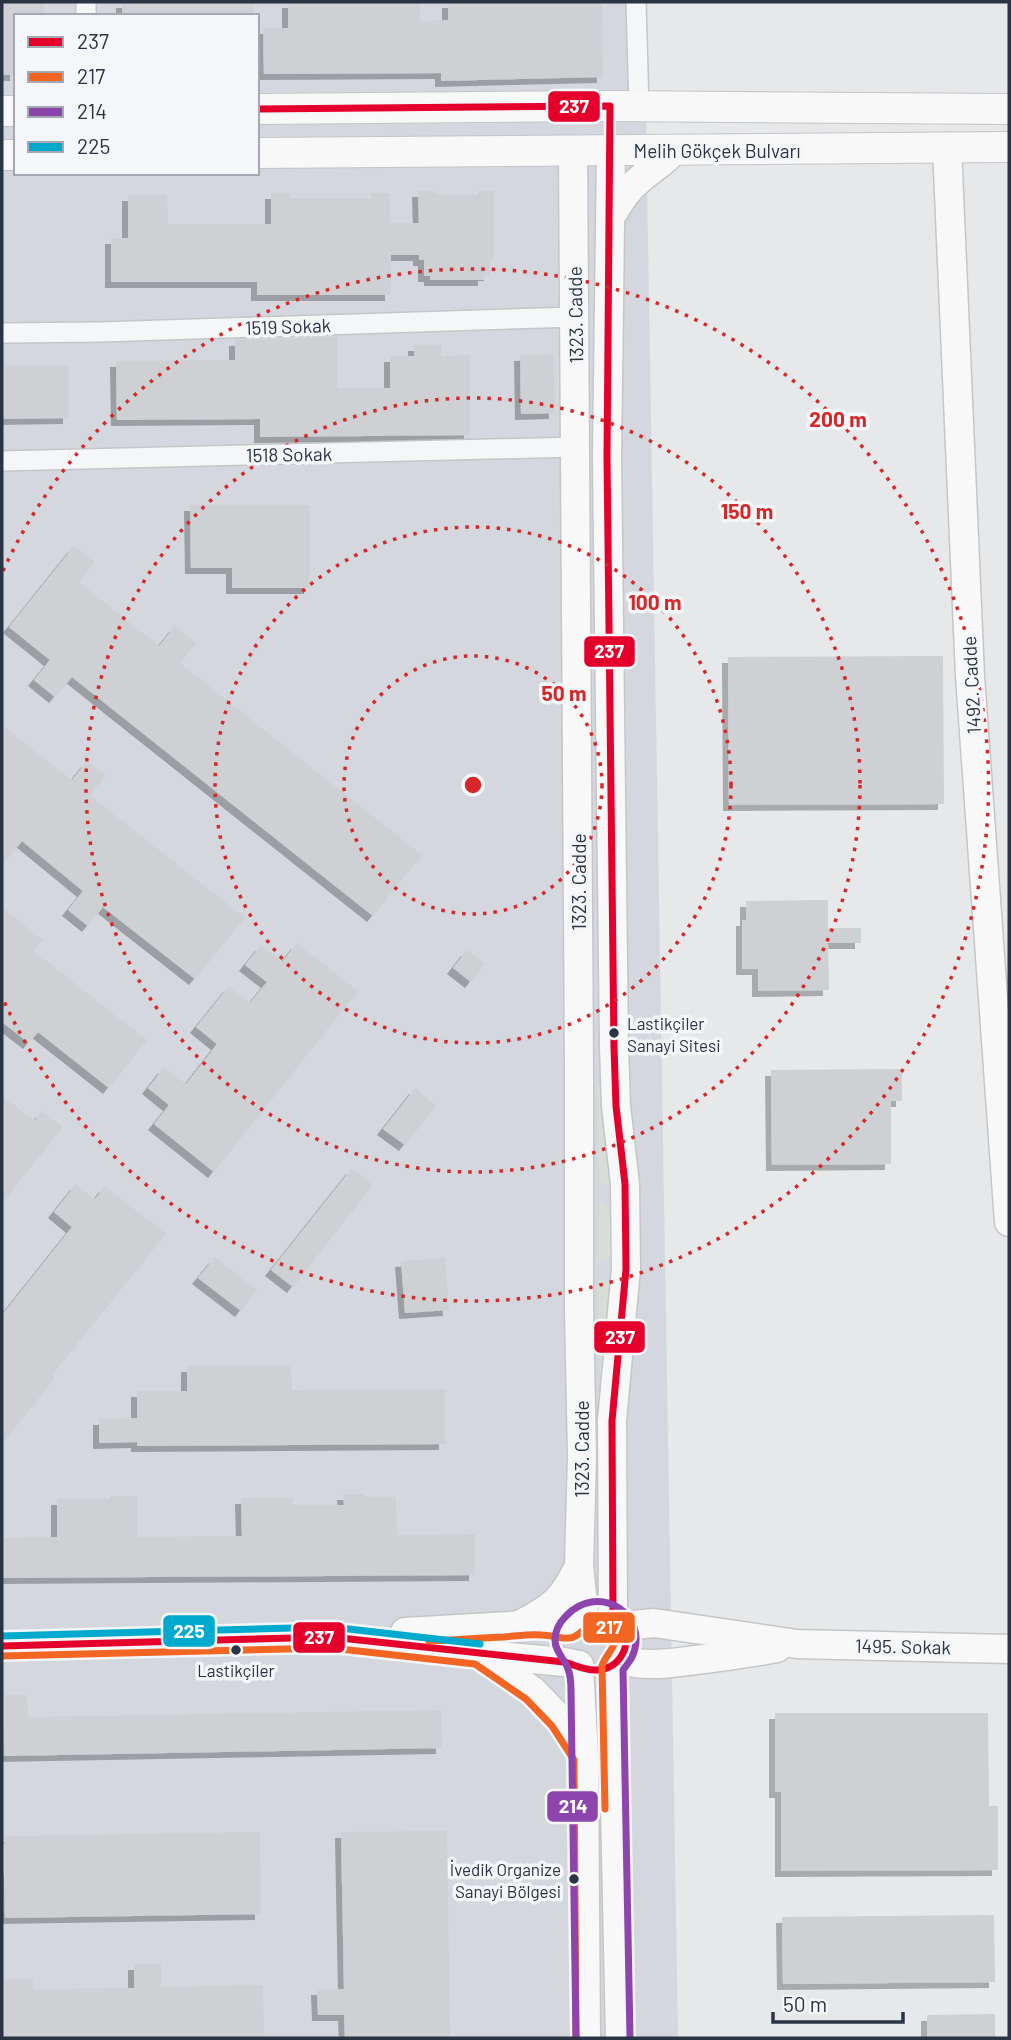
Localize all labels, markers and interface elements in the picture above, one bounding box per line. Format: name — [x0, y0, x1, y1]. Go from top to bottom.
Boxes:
legend — [14, 14, 259, 175]
text: 237 — [77, 28, 109, 53]
text: 217 — [77, 63, 105, 88]
line badge: 237 — [547, 90, 601, 123]
text: 237 — [559, 94, 590, 117]
text: 214 — [77, 98, 107, 123]
text: 225 — [77, 133, 110, 158]
street label: Melih Gökçek Bulvarı — [634, 139, 800, 162]
street label: 1323. Cadde — [563, 266, 587, 364]
street label: 1519 Sokak — [244, 313, 332, 339]
text: 200 m — [809, 406, 867, 431]
street label: 1518 Sokak — [246, 442, 332, 466]
text: 150 m — [721, 498, 773, 523]
text: 100 m — [628, 589, 682, 614]
line badge: 237 — [583, 635, 636, 668]
street label: 1492. Cadde — [957, 635, 985, 735]
text: 237 — [594, 639, 625, 662]
text: 50 m — [541, 680, 587, 705]
centre of rings — [461, 773, 485, 797]
street label: 1323. Cadde — [567, 833, 590, 931]
place label: Lastikçiler Sanayi Sitesi — [627, 1013, 721, 1055]
marker: Lastikçiler Sanayi Sitesi — [607, 1026, 621, 1040]
line badge: 237 — [593, 1320, 646, 1354]
text: 237 — [605, 1325, 636, 1348]
street label: 1323. Cadde — [570, 1400, 593, 1498]
line badge: 217 — [582, 1611, 636, 1644]
line badge: 225 — [162, 1614, 216, 1648]
text: 217 — [596, 1615, 623, 1638]
text: 225 — [173, 1619, 205, 1642]
line badge: 237 — [292, 1621, 346, 1654]
text: 237 — [304, 1625, 335, 1648]
street label: 1495. Sokak — [855, 1634, 951, 1658]
marker: Lastikçiler — [229, 1643, 243, 1657]
place label: Lastikçiler — [197, 1660, 275, 1680]
line badge: 214 — [546, 1790, 599, 1823]
text: 214 — [559, 1794, 587, 1817]
place label: İvedik Organize Sanayi Bölgesi — [450, 1859, 561, 1901]
marker: İvedik Organize Sanayi Bölgesi — [567, 1872, 581, 1886]
scale bar — [773, 1980, 902, 2024]
text: 50 m — [783, 1991, 827, 2016]

